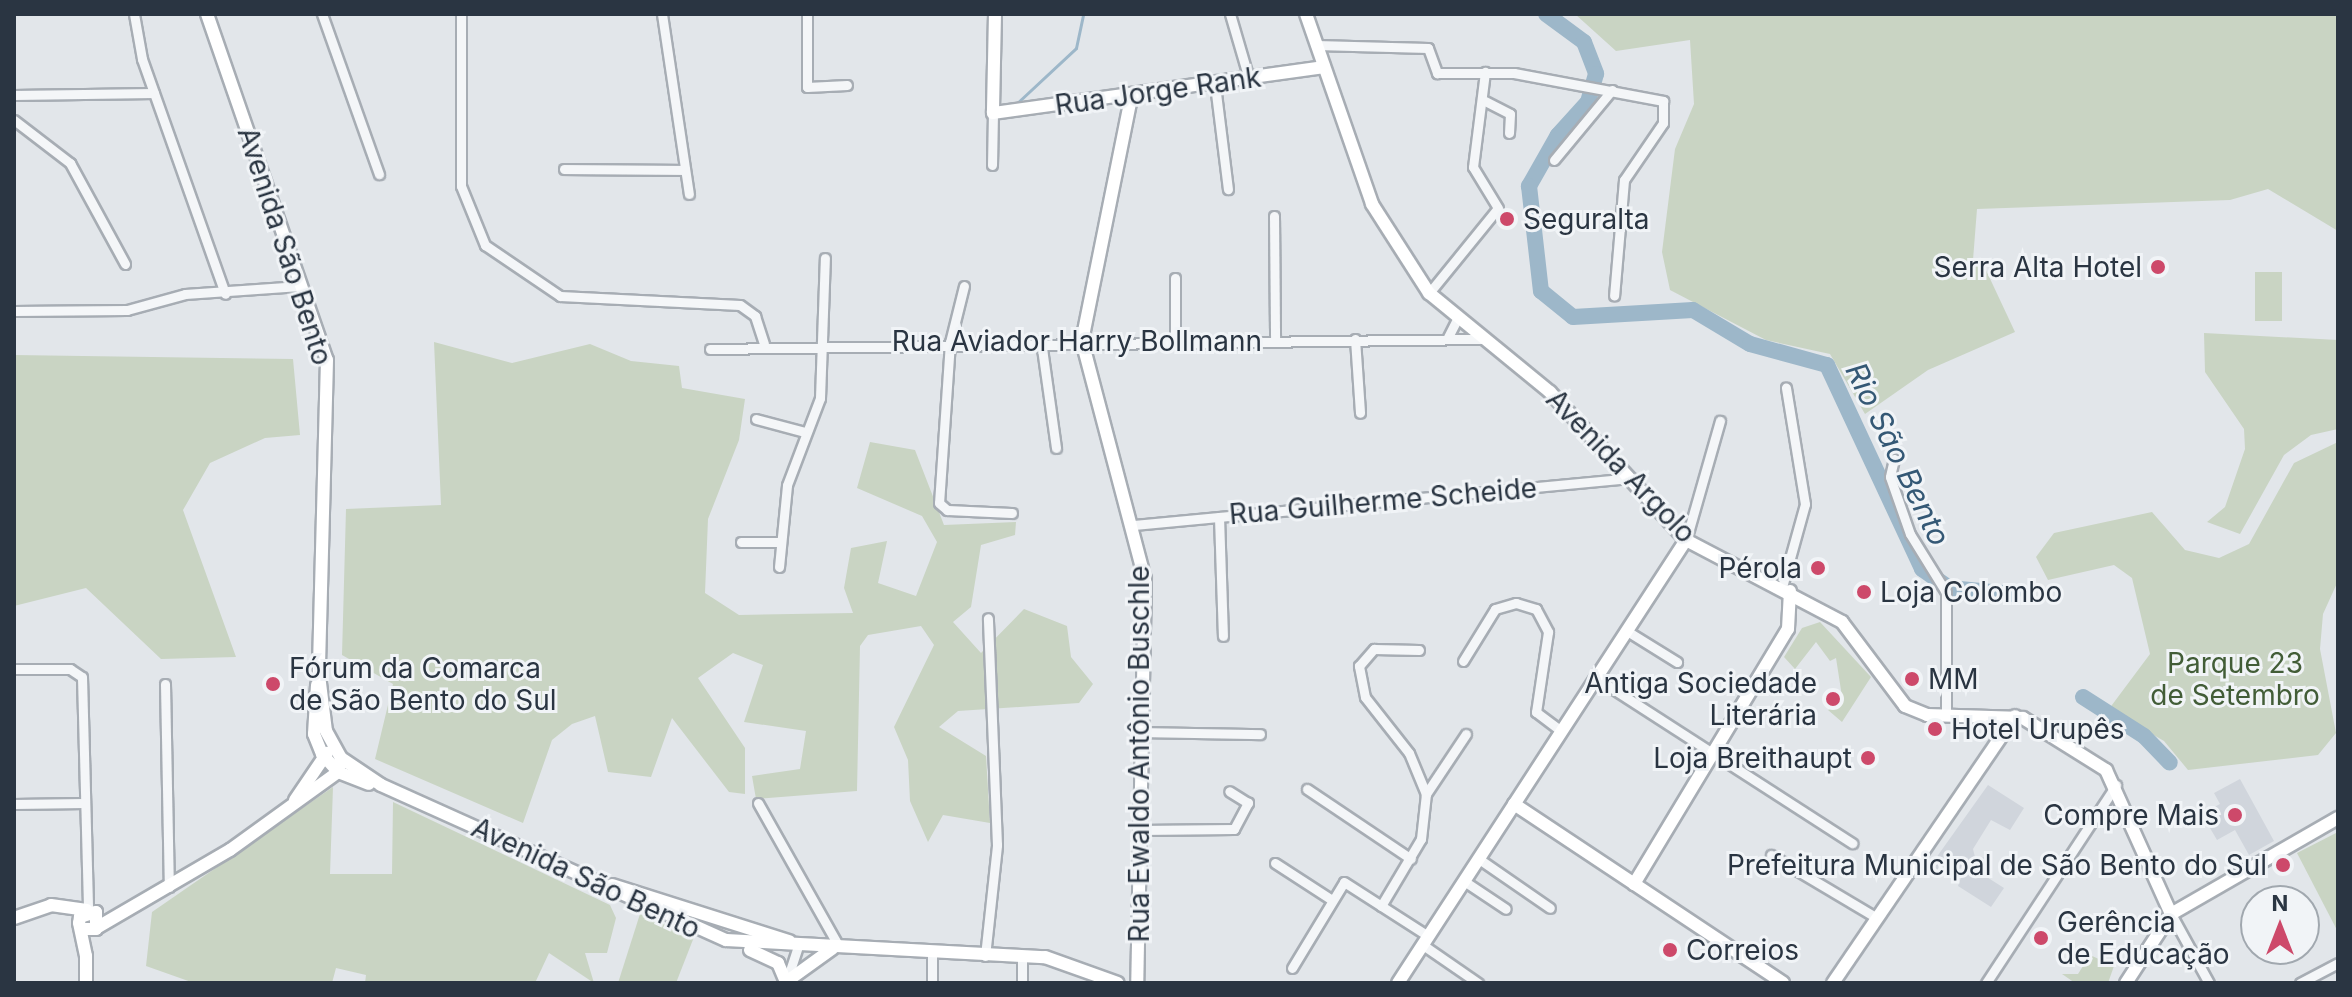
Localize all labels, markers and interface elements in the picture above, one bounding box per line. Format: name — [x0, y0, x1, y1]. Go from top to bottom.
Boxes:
street label: Rua Jorge Rank — [1053, 60, 1263, 122]
street label: Avenida São Bento — [231, 123, 339, 369]
place label: Seguralta — [1523, 202, 1649, 236]
marker: Seguralta — [1498, 210, 1516, 228]
place label: Serra Alta Hotel — [1934, 250, 2142, 284]
marker: Serra Alta Hotel — [2149, 258, 2167, 276]
street label: Rua Aviador Harry Bollmann — [892, 324, 1262, 358]
water label: Rio São Bento — [1838, 357, 1958, 551]
street label: Avenida Argolo — [1539, 382, 1703, 550]
street label: Rua Guilherme Scheide — [1228, 471, 1538, 531]
place label: Pérola — [1719, 551, 1802, 585]
marker: Pérola — [1809, 559, 1827, 577]
street label: Rua Ewaldo Antônio Buschle — [1122, 565, 1156, 943]
place label: Loja Colombo — [1880, 575, 2062, 609]
marker: Loja Colombo — [1855, 583, 1873, 601]
park label: Parque 23 de Setembro — [2150, 646, 2320, 712]
place label: Fórum da Comarca de São Bento do Sul — [289, 651, 557, 717]
place label: MM — [1928, 662, 1979, 696]
place label: Antiga Sociedade Literária — [1584, 666, 1817, 732]
marker: MM — [1903, 670, 1921, 688]
marker: Fórum da Comarca de São Bento do Sul — [264, 675, 282, 693]
marker: Antiga Sociedade Literária — [1824, 690, 1842, 708]
place label: Hotel Urupês — [1951, 712, 2125, 746]
marker: Hotel Urupês — [1926, 720, 1944, 738]
place label: Loja Breithaupt — [1653, 741, 1852, 775]
marker: Loja Breithaupt — [1859, 749, 1877, 767]
place label: Compre Mais — [2043, 798, 2219, 832]
marker: Compre Mais — [2226, 806, 2244, 824]
street label: Avenida São Bento — [466, 810, 706, 946]
place label: Prefeitura Municipal de São Bento do Sul — [1727, 848, 2267, 882]
marker: Prefeitura Municipal de São Bento do Sul — [2274, 856, 2292, 874]
north arrow — [2240, 885, 2320, 965]
text: N — [2272, 890, 2288, 916]
place label: Gerência de Educação — [2057, 905, 2230, 971]
marker: Gerência de Educação — [2032, 929, 2050, 947]
place label: Correios — [1686, 933, 1799, 967]
marker: Correios — [1661, 941, 1679, 959]

